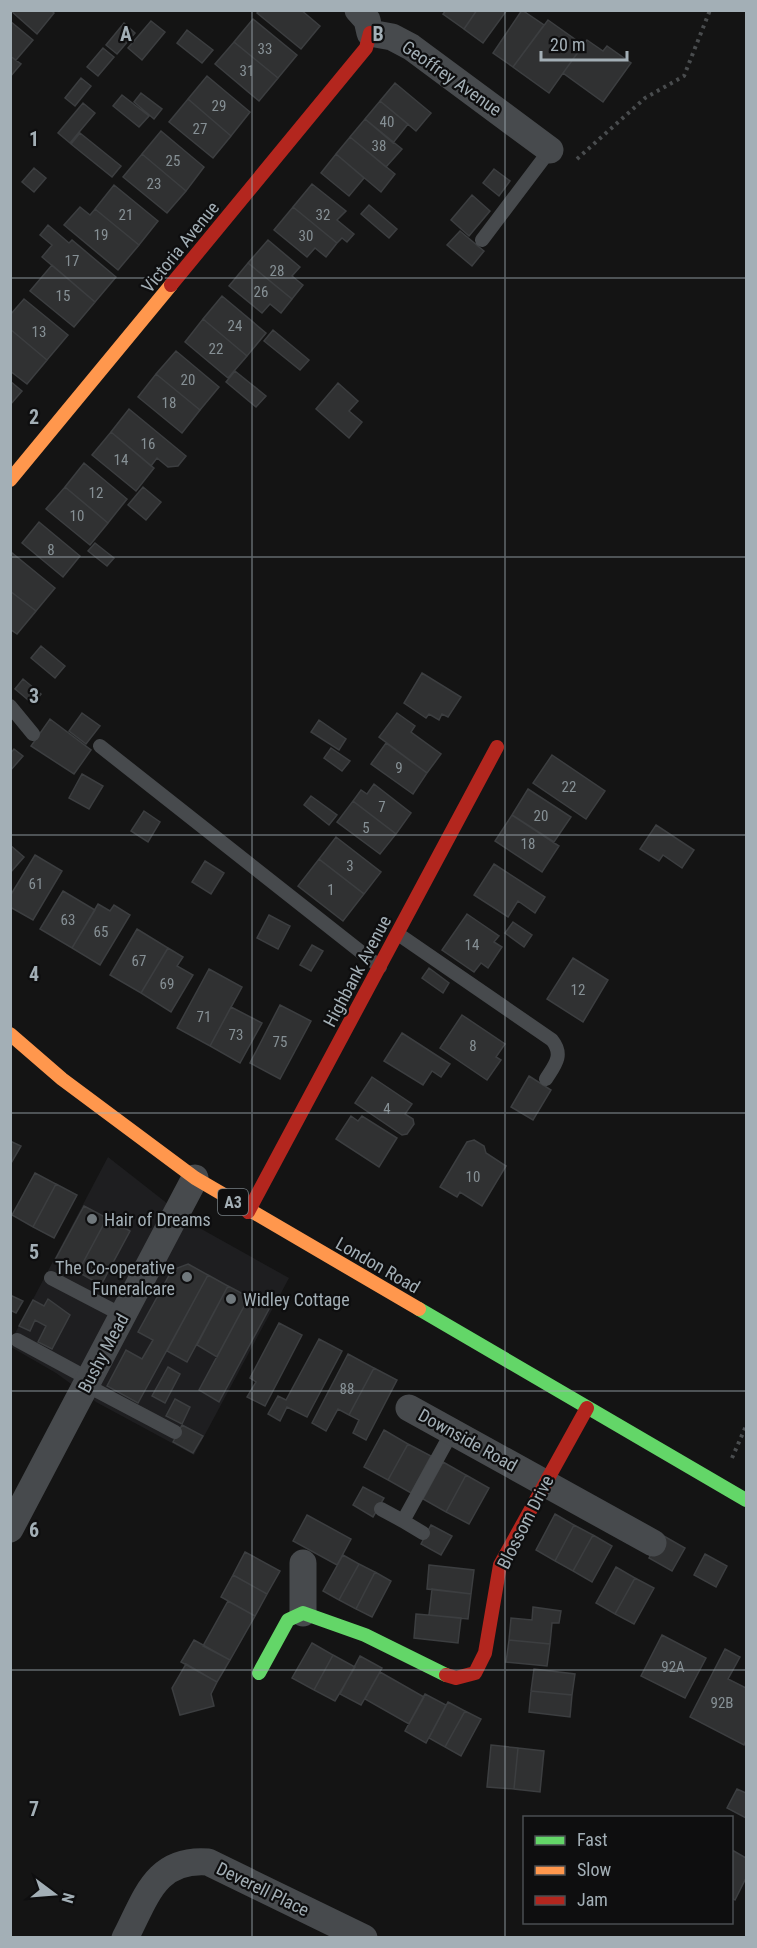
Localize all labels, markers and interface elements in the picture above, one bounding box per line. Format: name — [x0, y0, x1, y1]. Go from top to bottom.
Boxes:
text: A — [120, 22, 132, 46]
text: B — [372, 22, 384, 46]
scale bar — [541, 24, 626, 62]
text: 20 m — [550, 34, 585, 55]
street label: Geoffrey Avenue — [398, 36, 506, 120]
house number: 33 — [258, 40, 272, 58]
house number: 31 — [240, 62, 254, 80]
house number: 29 — [212, 97, 226, 115]
house number: 40 — [380, 113, 394, 131]
house number: 27 — [193, 120, 207, 138]
text: 1 — [29, 127, 39, 151]
house number: 38 — [372, 137, 386, 155]
house number: 25 — [166, 152, 180, 170]
house number: 23 — [147, 175, 161, 193]
street label: Victoria Avenue — [137, 197, 223, 297]
house number: 21 — [119, 206, 133, 224]
house number: 32 — [316, 206, 330, 224]
house number: 19 — [94, 226, 108, 244]
house number: 30 — [299, 227, 313, 245]
house number: 17 — [65, 252, 79, 270]
house number: 28 — [270, 262, 284, 280]
house number: 26 — [254, 283, 268, 301]
house number: 15 — [56, 287, 70, 305]
house number: 24 — [228, 317, 242, 335]
house number: 13 — [32, 323, 46, 341]
house number: 22 — [209, 340, 223, 358]
house number: 20 — [181, 371, 195, 389]
house number: 18 — [162, 394, 176, 412]
text: 2 — [29, 405, 39, 429]
house number: 16 — [141, 435, 155, 453]
house number: 14 — [114, 451, 128, 469]
house number: 12 — [89, 484, 103, 502]
house number: 10 — [70, 507, 84, 525]
house number: 8 — [47, 541, 55, 559]
text: 3 — [29, 684, 39, 708]
house number: 9 — [395, 759, 403, 777]
house number: 22 — [562, 778, 576, 796]
house number: 7 — [378, 798, 386, 816]
house number: 20 — [534, 807, 548, 825]
house number: 5 — [362, 819, 370, 837]
house number: 18 — [521, 835, 535, 853]
house number: 3 — [346, 857, 354, 875]
house number: 61 — [29, 875, 43, 893]
house number: 1 — [327, 881, 335, 899]
house number: 63 — [61, 911, 75, 929]
street label: Highbank Avenue — [319, 912, 395, 1030]
house number: 65 — [94, 923, 108, 941]
house number: 14 — [465, 936, 479, 954]
house number: 67 — [132, 952, 146, 970]
text: 4 — [29, 962, 39, 986]
house number: 69 — [160, 975, 174, 993]
house number: 12 — [571, 981, 585, 999]
house number: 71 — [197, 1008, 211, 1026]
house number: 73 — [229, 1026, 243, 1044]
house number: 75 — [273, 1033, 287, 1051]
house number: 8 — [469, 1037, 477, 1055]
house number: 4 — [383, 1100, 391, 1118]
house number: 10 — [466, 1168, 480, 1186]
road number: A3 — [218, 1189, 248, 1215]
place label: Hair of Dreams — [104, 1209, 211, 1230]
marker: Hair of Dreams — [85, 1212, 99, 1226]
street label: London Road — [332, 1233, 424, 1297]
text: 5 — [29, 1240, 39, 1264]
place label: The Co-operative Funeralcare — [55, 1257, 175, 1299]
marker: The Co-operative Funeralcare — [180, 1270, 194, 1284]
place label: Widley Cottage — [243, 1289, 350, 1310]
marker: Widley Cottage — [224, 1292, 238, 1306]
street label: Bushy Mead — [73, 1310, 133, 1396]
house number: 88 — [340, 1380, 354, 1398]
street label: Downside Road — [415, 1404, 521, 1476]
street label: Blossom Drive — [492, 1472, 558, 1572]
text: 6 — [29, 1518, 39, 1542]
house number: 92A — [661, 1658, 685, 1676]
house number: 92B — [711, 1694, 734, 1712]
text: 7 — [29, 1797, 39, 1821]
legend — [523, 1816, 733, 1924]
text: Fast — [577, 1829, 608, 1850]
street label: Deverell Place — [213, 1858, 313, 1920]
text: Slow — [577, 1859, 612, 1880]
north arrow — [24, 1864, 84, 1924]
text: Jam — [577, 1889, 608, 1910]
text: N — [57, 1891, 78, 1905]

